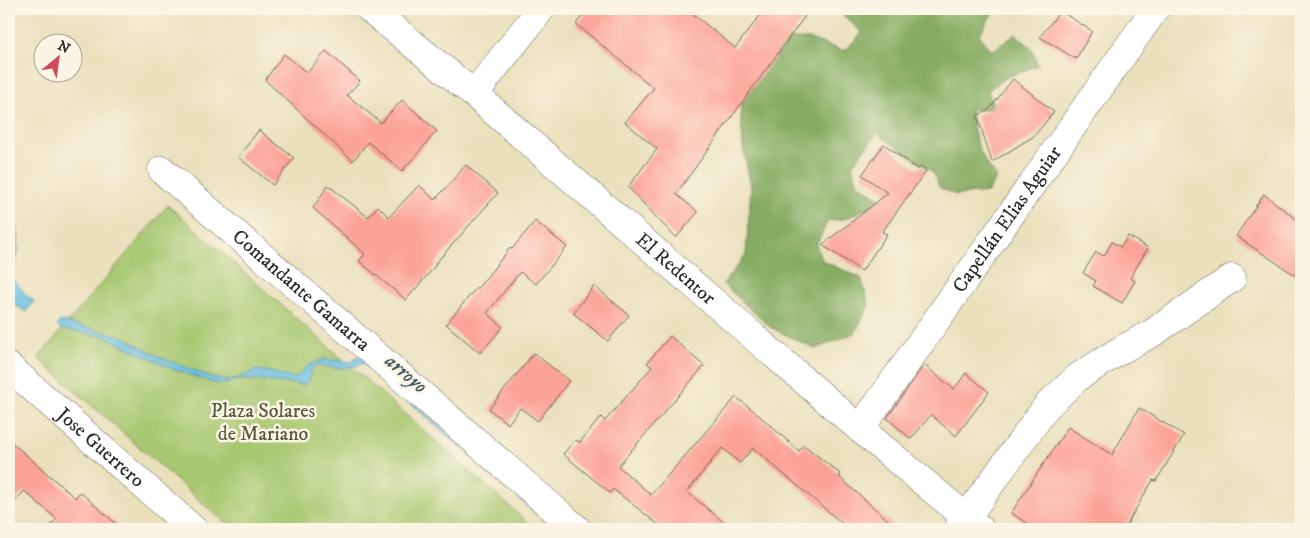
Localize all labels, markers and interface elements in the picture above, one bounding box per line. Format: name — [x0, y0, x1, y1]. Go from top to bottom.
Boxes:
north arrow — [32, 32, 82, 82]
text: N — [54, 37, 74, 58]
street label: Capellán Elias Aguiar — [947, 141, 1068, 298]
street label: Comandante Gamarra — [227, 224, 376, 357]
street label: El Redentor — [630, 227, 721, 311]
water label: arroyo — [379, 348, 433, 400]
park label: Plaza Solares de Mariano — [211, 399, 316, 447]
street label: Jose Guerrero — [50, 401, 150, 493]

